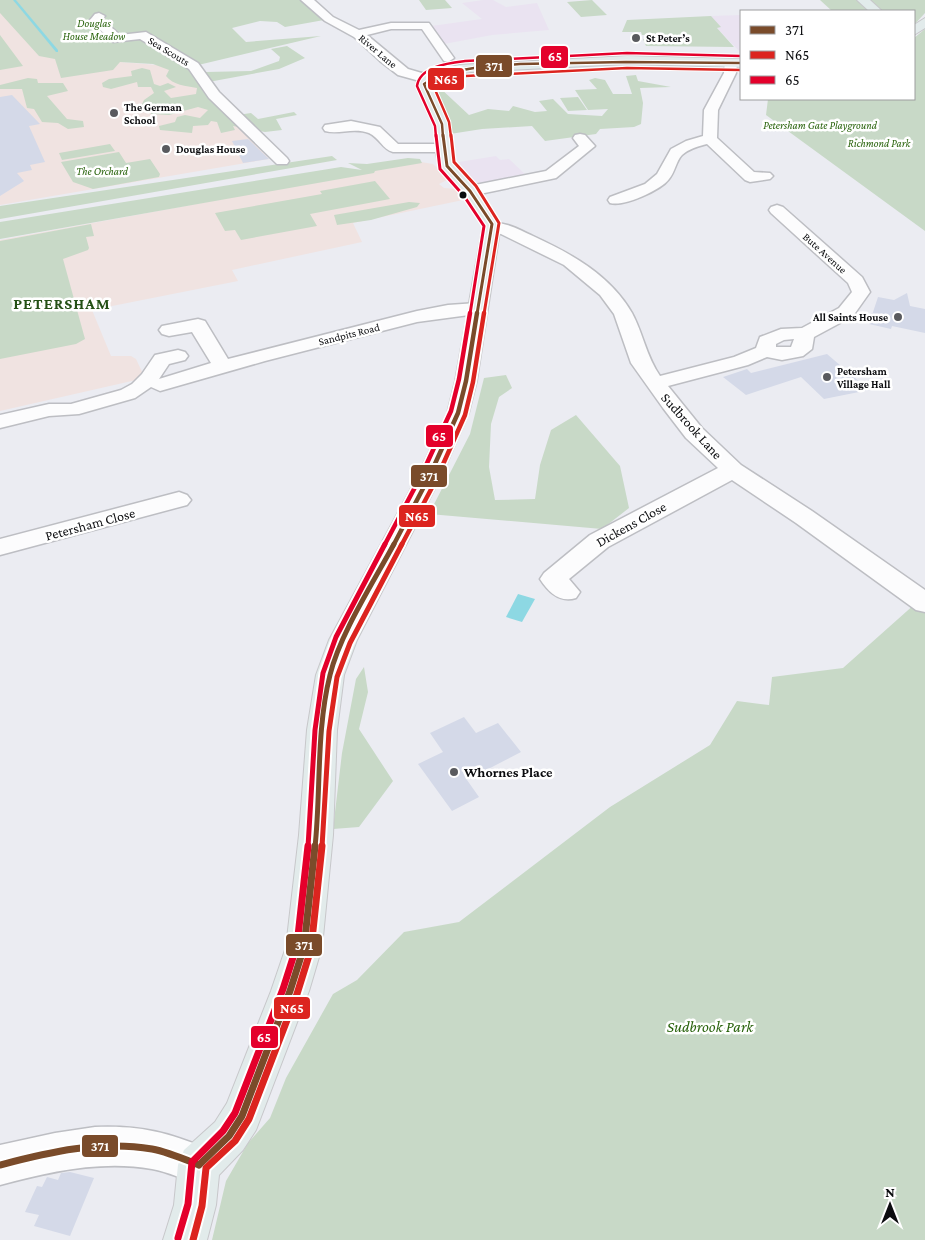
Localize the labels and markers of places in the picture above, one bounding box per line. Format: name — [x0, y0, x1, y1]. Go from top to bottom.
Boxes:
marker: St Peter’s — [630, 32, 642, 44]
place label: St Peter’s — [646, 32, 690, 44]
place label: The German School — [124, 101, 182, 126]
marker: The German School — [108, 107, 120, 119]
marker: Douglas House — [160, 143, 172, 155]
place label: Douglas House — [176, 143, 245, 155]
unlabelled marker — [458, 190, 468, 200]
place label: All Saints House — [812, 311, 888, 323]
marker: All Saints House — [892, 311, 904, 323]
place label: Petersham Village Hall — [836, 365, 891, 390]
marker: Petersham Village Hall — [821, 371, 833, 383]
place label: Whornes Place — [463, 764, 553, 780]
marker: Whornes Place — [448, 766, 460, 778]

